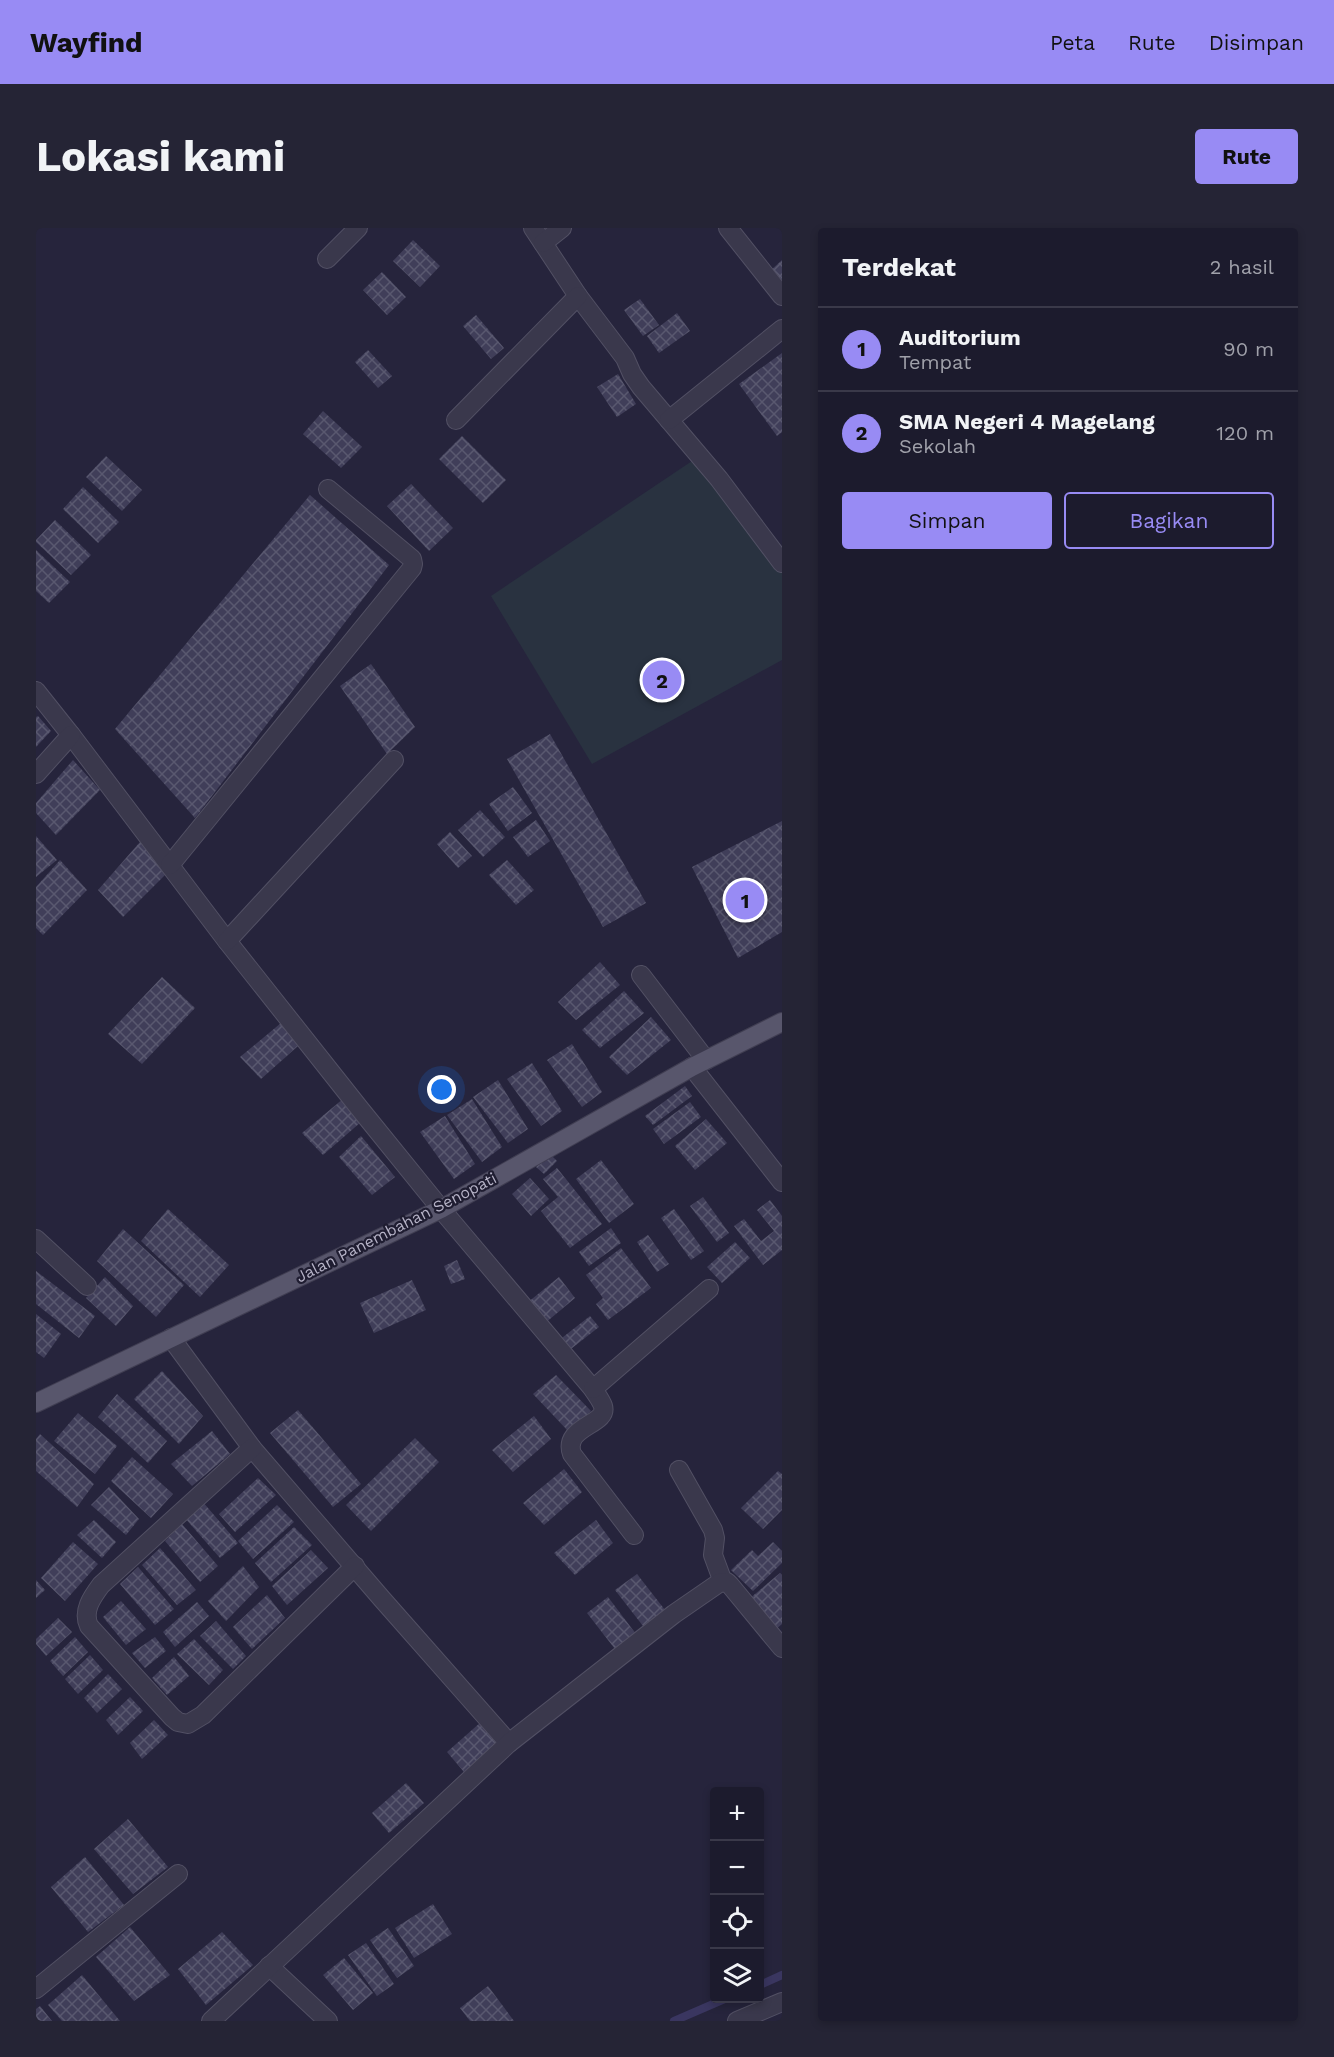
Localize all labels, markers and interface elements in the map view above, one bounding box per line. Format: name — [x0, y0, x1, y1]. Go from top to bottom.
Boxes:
text: Wayfind — [30, 26, 143, 59]
text: Peta — [1050, 30, 1095, 55]
text: Rute — [1128, 30, 1176, 55]
text: Disimpan — [1209, 30, 1304, 55]
button: Rute — [1195, 129, 1298, 184]
text: Lokasi kami — [36, 132, 285, 181]
text: Terdekat — [842, 252, 956, 282]
text: 2 hasil — [1210, 255, 1274, 279]
text: Auditorium — [899, 325, 1021, 350]
text: 1 — [857, 337, 866, 361]
text: 90 m — [1223, 337, 1274, 361]
text: Tempat — [899, 350, 971, 374]
text: SMA Negeri 4 Magelang — [899, 409, 1155, 434]
text: 2 — [856, 421, 867, 445]
text: 120 m — [1216, 421, 1274, 445]
text: Sekolah — [899, 434, 976, 458]
button: Simpan — [842, 492, 1052, 549]
button: Bagikan — [1064, 492, 1274, 549]
pin: 2 — [642, 658, 682, 702]
pin: 1 — [726, 878, 764, 922]
your location — [427, 1075, 456, 1104]
street label: Jalan Panembahan Senopati — [293, 1168, 500, 1286]
map controls — [710, 1787, 764, 2003]
button: + — [710, 1787, 764, 1841]
button: − — [710, 1841, 764, 1895]
button: locate — [710, 1895, 764, 1949]
button: layers — [710, 1949, 764, 2003]

